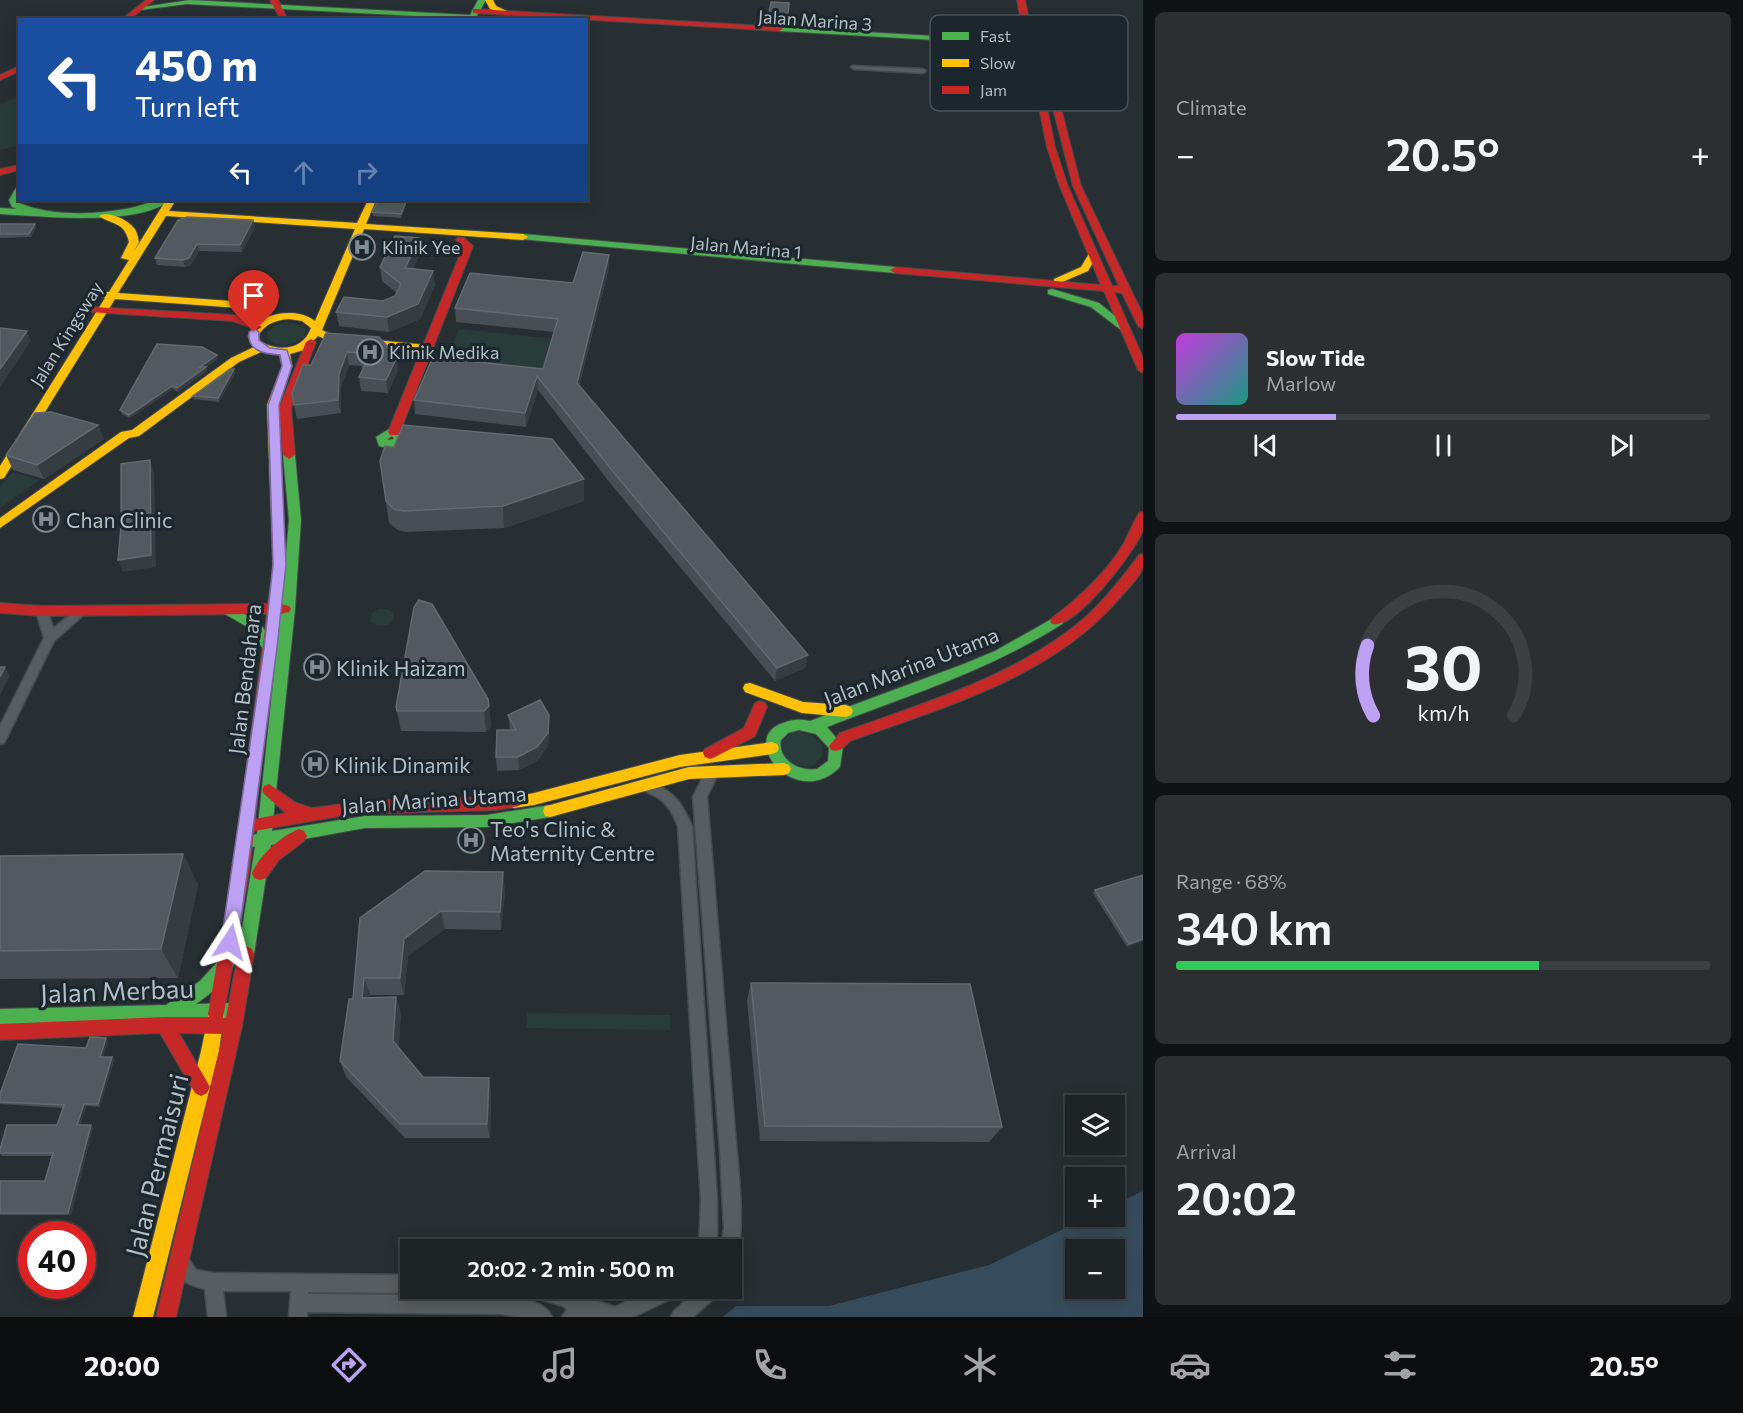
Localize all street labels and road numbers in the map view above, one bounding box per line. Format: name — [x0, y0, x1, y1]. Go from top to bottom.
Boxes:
street label: Jalan Marina 3 — [757, 5, 873, 35]
street label: Jalan Marina 1 — [689, 231, 803, 263]
street label: Jalan Kingsway — [25, 277, 107, 391]
street label: Jalan Bendahara — [222, 602, 266, 756]
street label: Jalan Marina Utama — [820, 621, 1002, 711]
street label: Jalan Marina Utama — [341, 780, 527, 818]
street label: Jalan Merbau — [40, 972, 194, 1008]
street label: Jalan Permaisuri — [118, 1070, 194, 1260]

